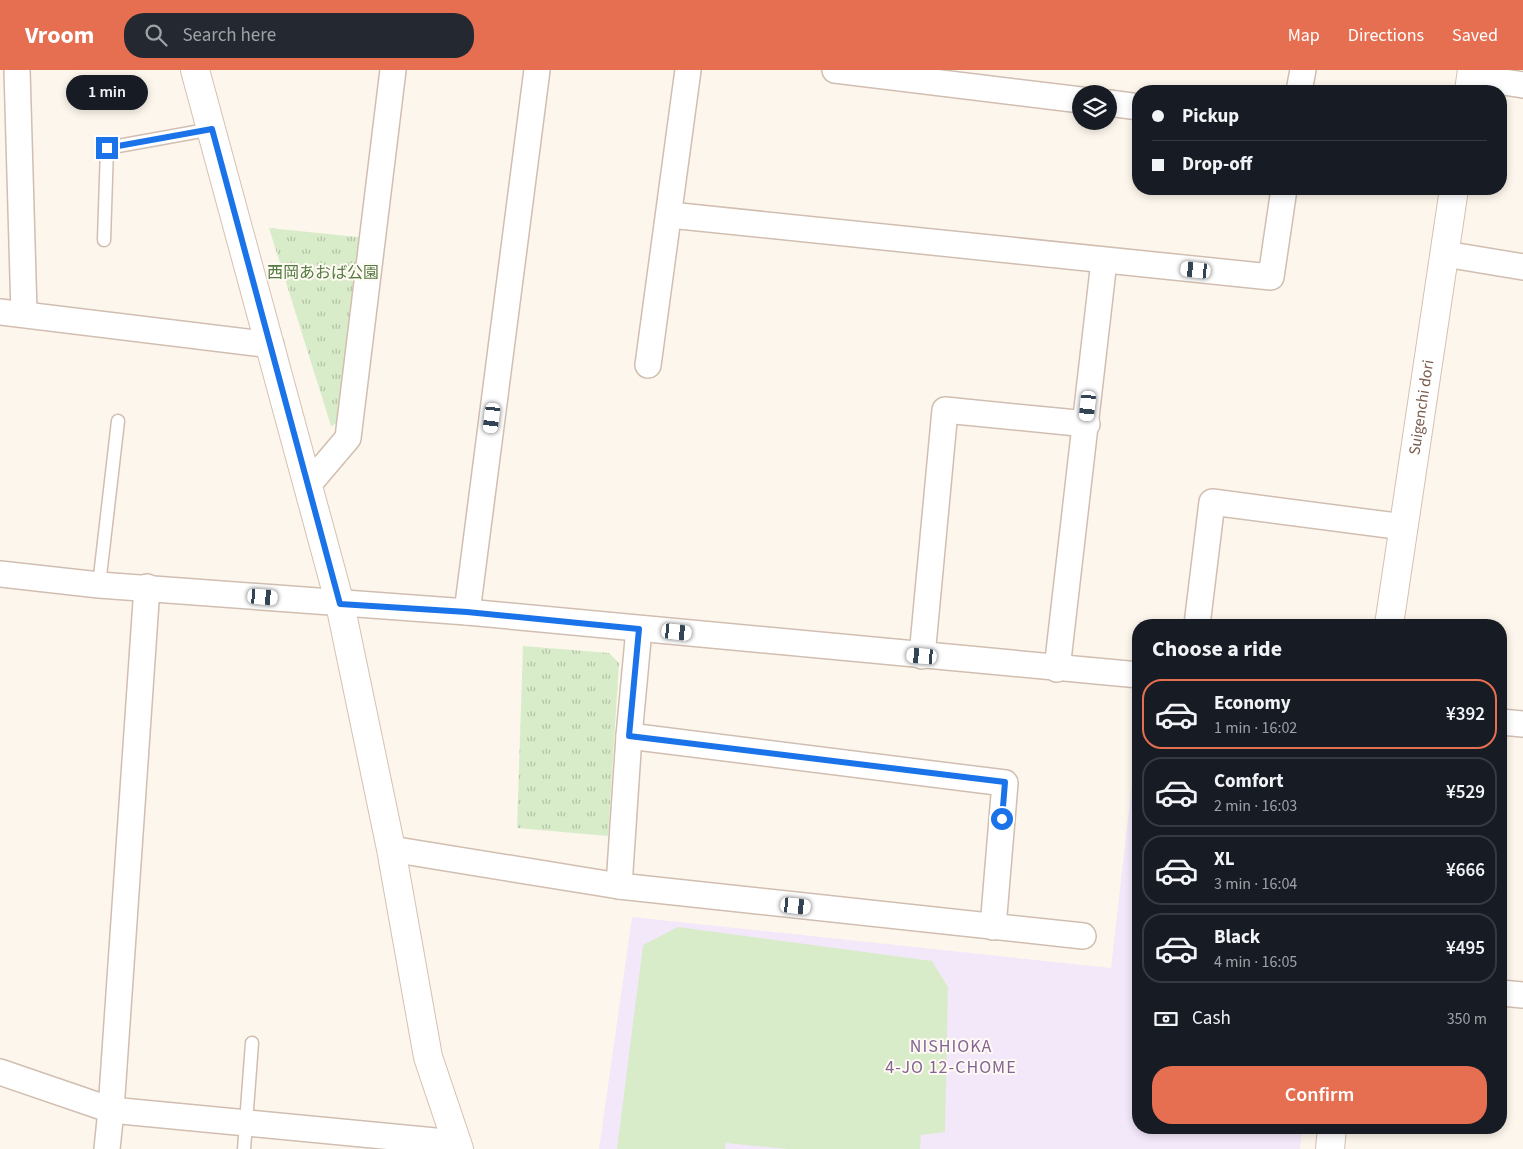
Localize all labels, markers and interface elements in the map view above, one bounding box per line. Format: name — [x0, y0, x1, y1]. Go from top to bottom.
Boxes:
search box — [124, 13, 474, 58]
text: Vroom — [25, 18, 94, 53]
icon: search — [142, 21, 170, 49]
text: Search here — [182, 22, 276, 49]
text: Map — [1288, 23, 1320, 48]
text: Directions — [1348, 23, 1424, 48]
text: Saved — [1452, 23, 1498, 48]
callout: 1 min — [66, 75, 148, 110]
text: 1 min — [88, 81, 126, 103]
map controls — [1072, 85, 1117, 130]
button: layers — [1072, 85, 1117, 130]
text: Pickup — [1182, 103, 1239, 130]
route end — [96, 137, 118, 159]
text: Drop-off — [1182, 151, 1252, 178]
car — [1180, 261, 1211, 279]
park label: 西岡あおば公園 — [267, 262, 379, 284]
street label: Suigenchi dori — [1403, 358, 1439, 457]
car — [1078, 390, 1097, 422]
car — [482, 402, 501, 434]
car — [247, 588, 278, 606]
car — [661, 623, 692, 641]
text: Choose a ride — [1152, 633, 1282, 665]
car — [906, 647, 937, 665]
text: Economy — [1214, 690, 1291, 717]
icon: car — [1154, 692, 1199, 737]
text: ¥392 — [1446, 701, 1485, 728]
text: 1 min · 16:02 — [1214, 717, 1297, 739]
text: Comfort — [1214, 768, 1284, 795]
icon: car — [1154, 770, 1199, 815]
text: ¥529 — [1446, 779, 1485, 806]
text: 2 min · 16:03 — [1214, 795, 1297, 817]
route start — [991, 808, 1013, 830]
text: XL — [1214, 846, 1235, 873]
icon: car — [1154, 848, 1199, 893]
text: ¥666 — [1446, 857, 1485, 884]
text: 3 min · 16:04 — [1214, 873, 1297, 895]
car — [780, 897, 811, 915]
text: Black — [1214, 924, 1260, 951]
icon: car — [1154, 926, 1199, 971]
text: ¥495 — [1446, 935, 1485, 962]
text: 4 min · 16:05 — [1214, 951, 1297, 973]
icon: cash — [1152, 1005, 1180, 1033]
text: Cash — [1192, 1005, 1231, 1032]
text: 350 m — [1447, 1008, 1487, 1030]
district label: NISHIOKA 4-JO 12-CHOME — [885, 1034, 1017, 1080]
button: Confirm — [1152, 1066, 1487, 1124]

